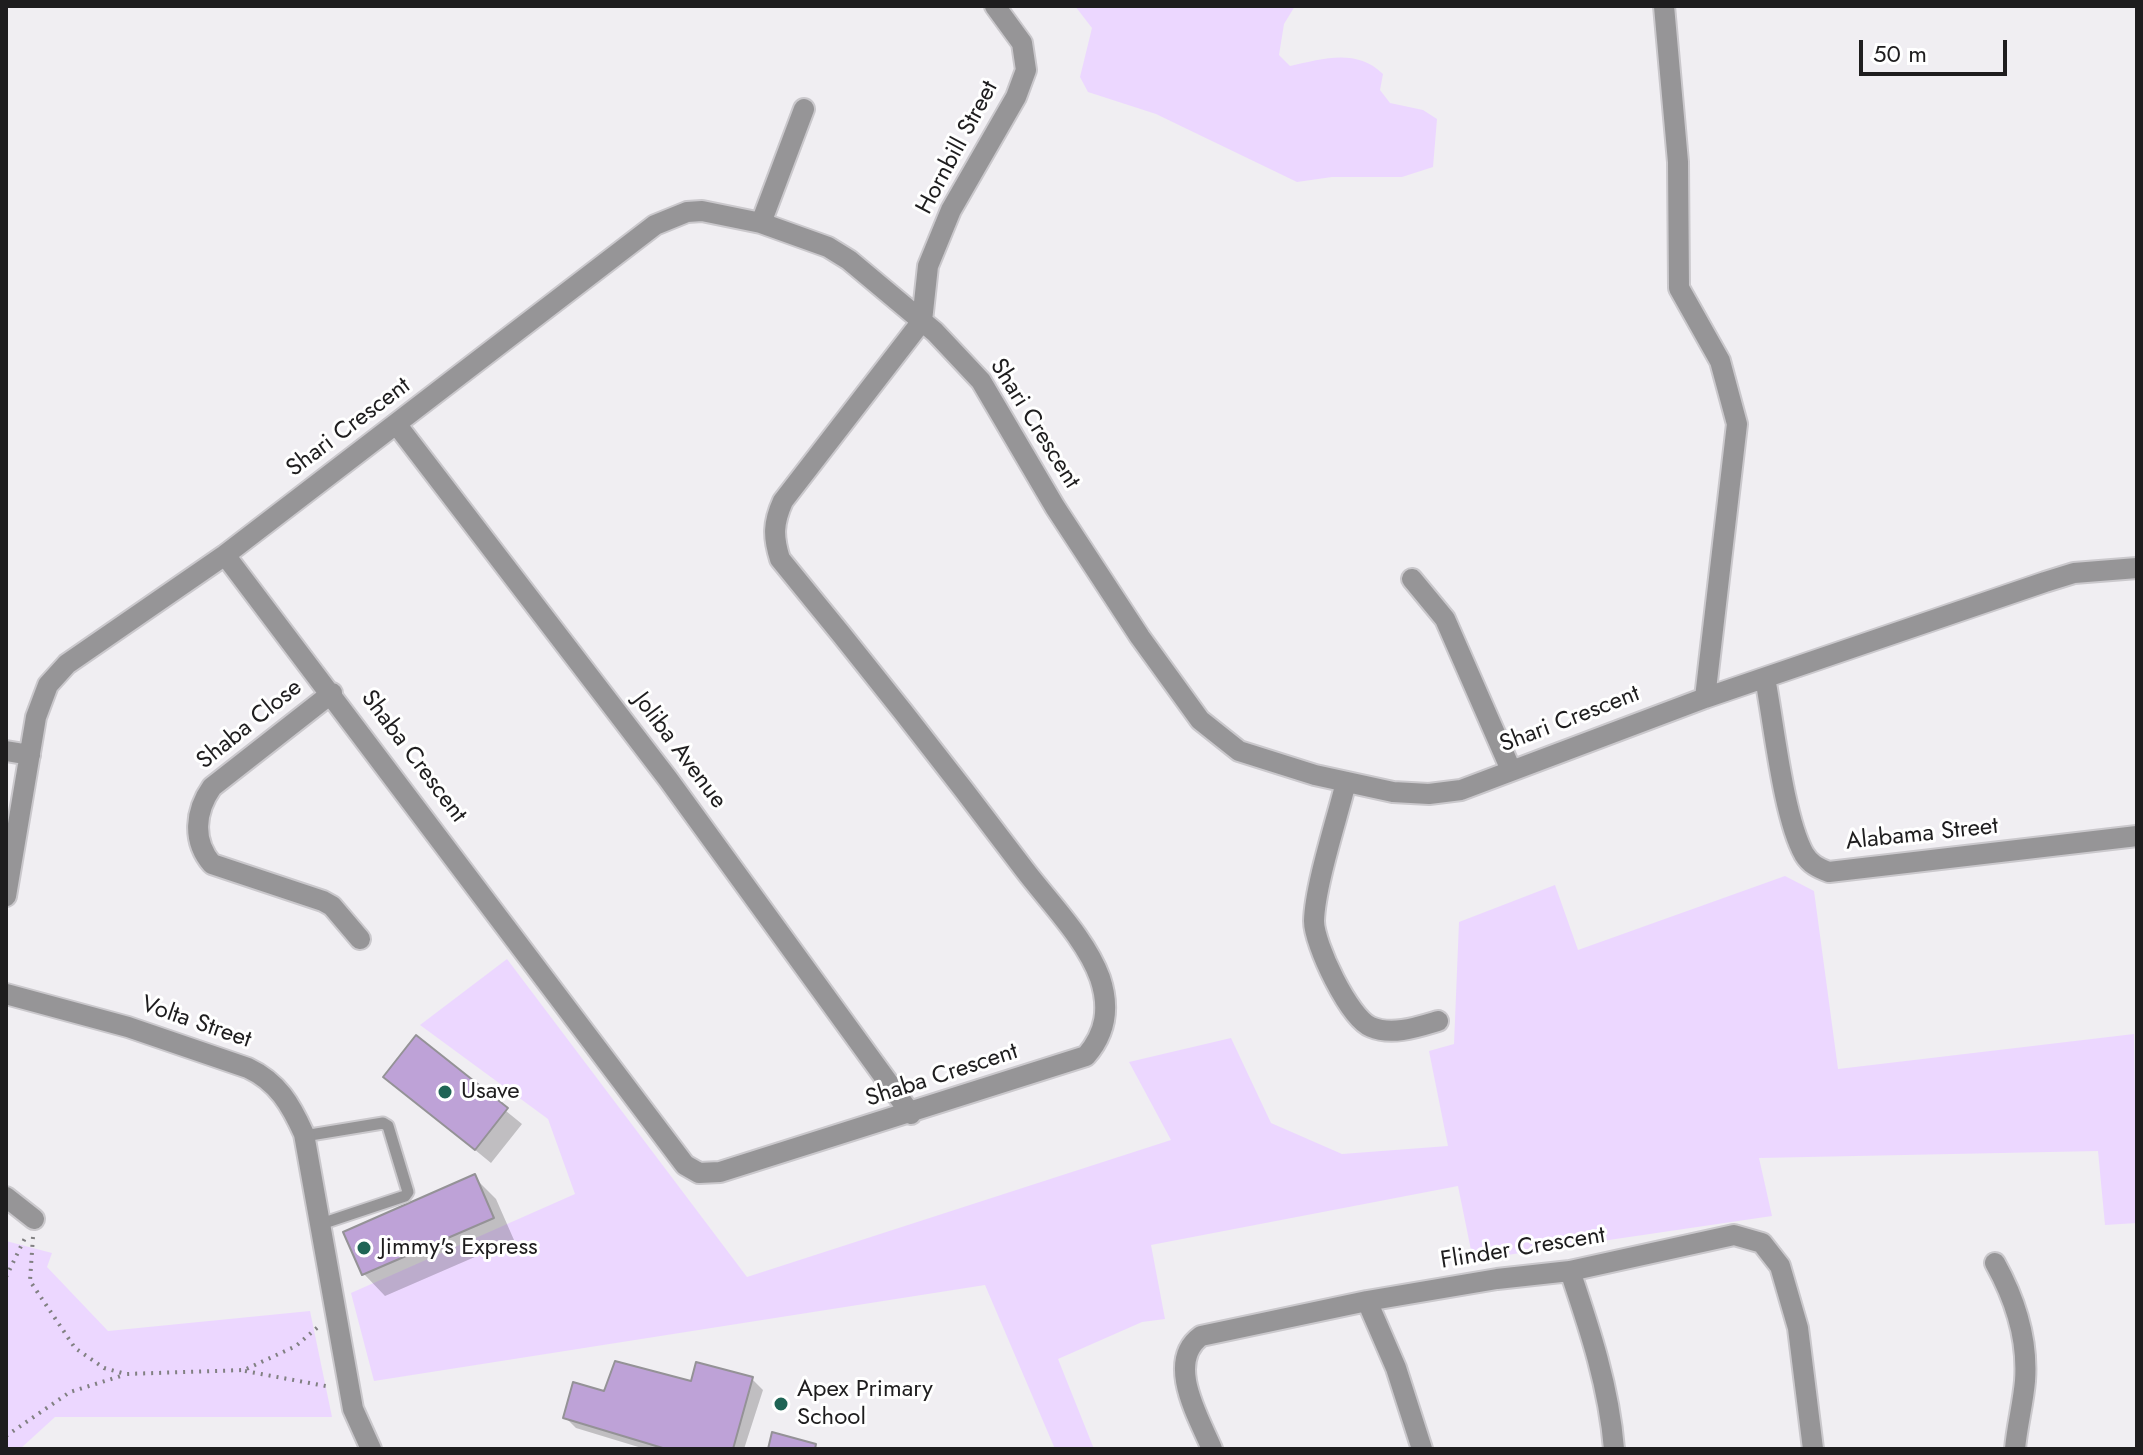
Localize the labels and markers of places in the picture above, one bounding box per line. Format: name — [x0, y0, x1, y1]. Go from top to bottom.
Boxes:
place label: Usave — [461, 1078, 520, 1106]
marker: Usave — [436, 1083, 454, 1101]
place label: Jimmy's Express — [380, 1234, 538, 1262]
marker: Jimmy's Express — [355, 1239, 373, 1257]
place label: Apex Primary School — [797, 1376, 933, 1432]
marker: Apex Primary School — [772, 1395, 790, 1413]

